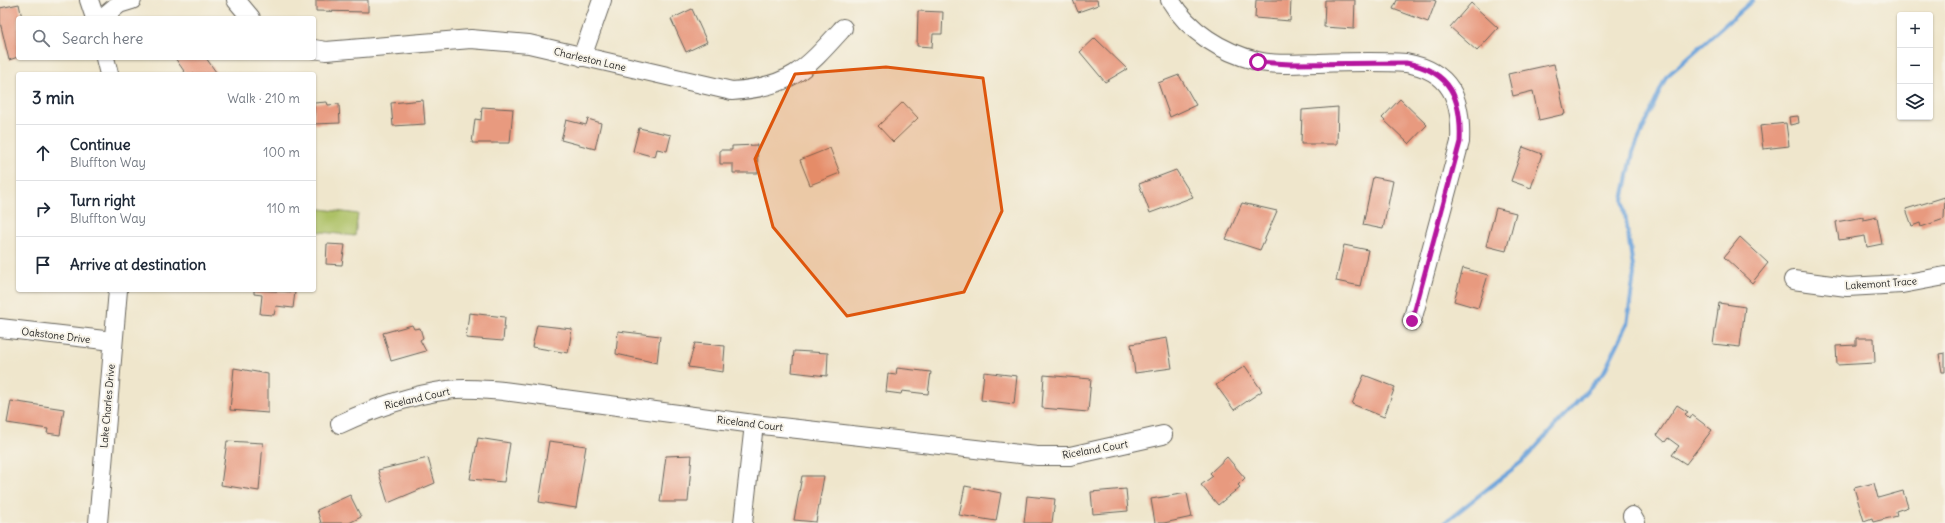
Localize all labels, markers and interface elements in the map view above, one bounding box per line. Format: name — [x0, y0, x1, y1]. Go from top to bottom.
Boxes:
map controls — [1897, 12, 1933, 120]
button: + — [1897, 12, 1933, 48]
search box — [16, 16, 316, 60]
icon: search — [30, 27, 52, 49]
text: Search here — [62, 29, 143, 48]
street label: Charleston Lane — [552, 45, 627, 74]
button: − — [1897, 48, 1933, 84]
route start — [1249, 53, 1267, 71]
button: layers — [1897, 84, 1933, 120]
text: 3 min — [32, 87, 74, 109]
text: Walk · 210 m — [227, 90, 300, 107]
text: Continue — [70, 135, 131, 154]
icon: ahead — [32, 142, 54, 164]
text: 100 m — [263, 144, 300, 161]
text: Bluffton Way — [70, 154, 146, 171]
text: Turn right — [70, 191, 135, 210]
icon: right — [32, 198, 54, 220]
text: 110 m — [267, 200, 300, 217]
text: Bluffton Way — [70, 210, 146, 227]
icon: arrive — [32, 254, 54, 276]
text: Arrive at destination — [70, 255, 206, 274]
street label: Lakemont Trace — [1845, 275, 1917, 292]
route end — [1403, 312, 1421, 330]
street label: Oakstone Drive — [21, 325, 91, 346]
street label: Lake Charles Drive — [97, 364, 118, 449]
street label: Riceland Court — [383, 385, 451, 412]
street label: Riceland Court — [716, 413, 784, 434]
street label: Riceland Court — [1061, 437, 1129, 462]

